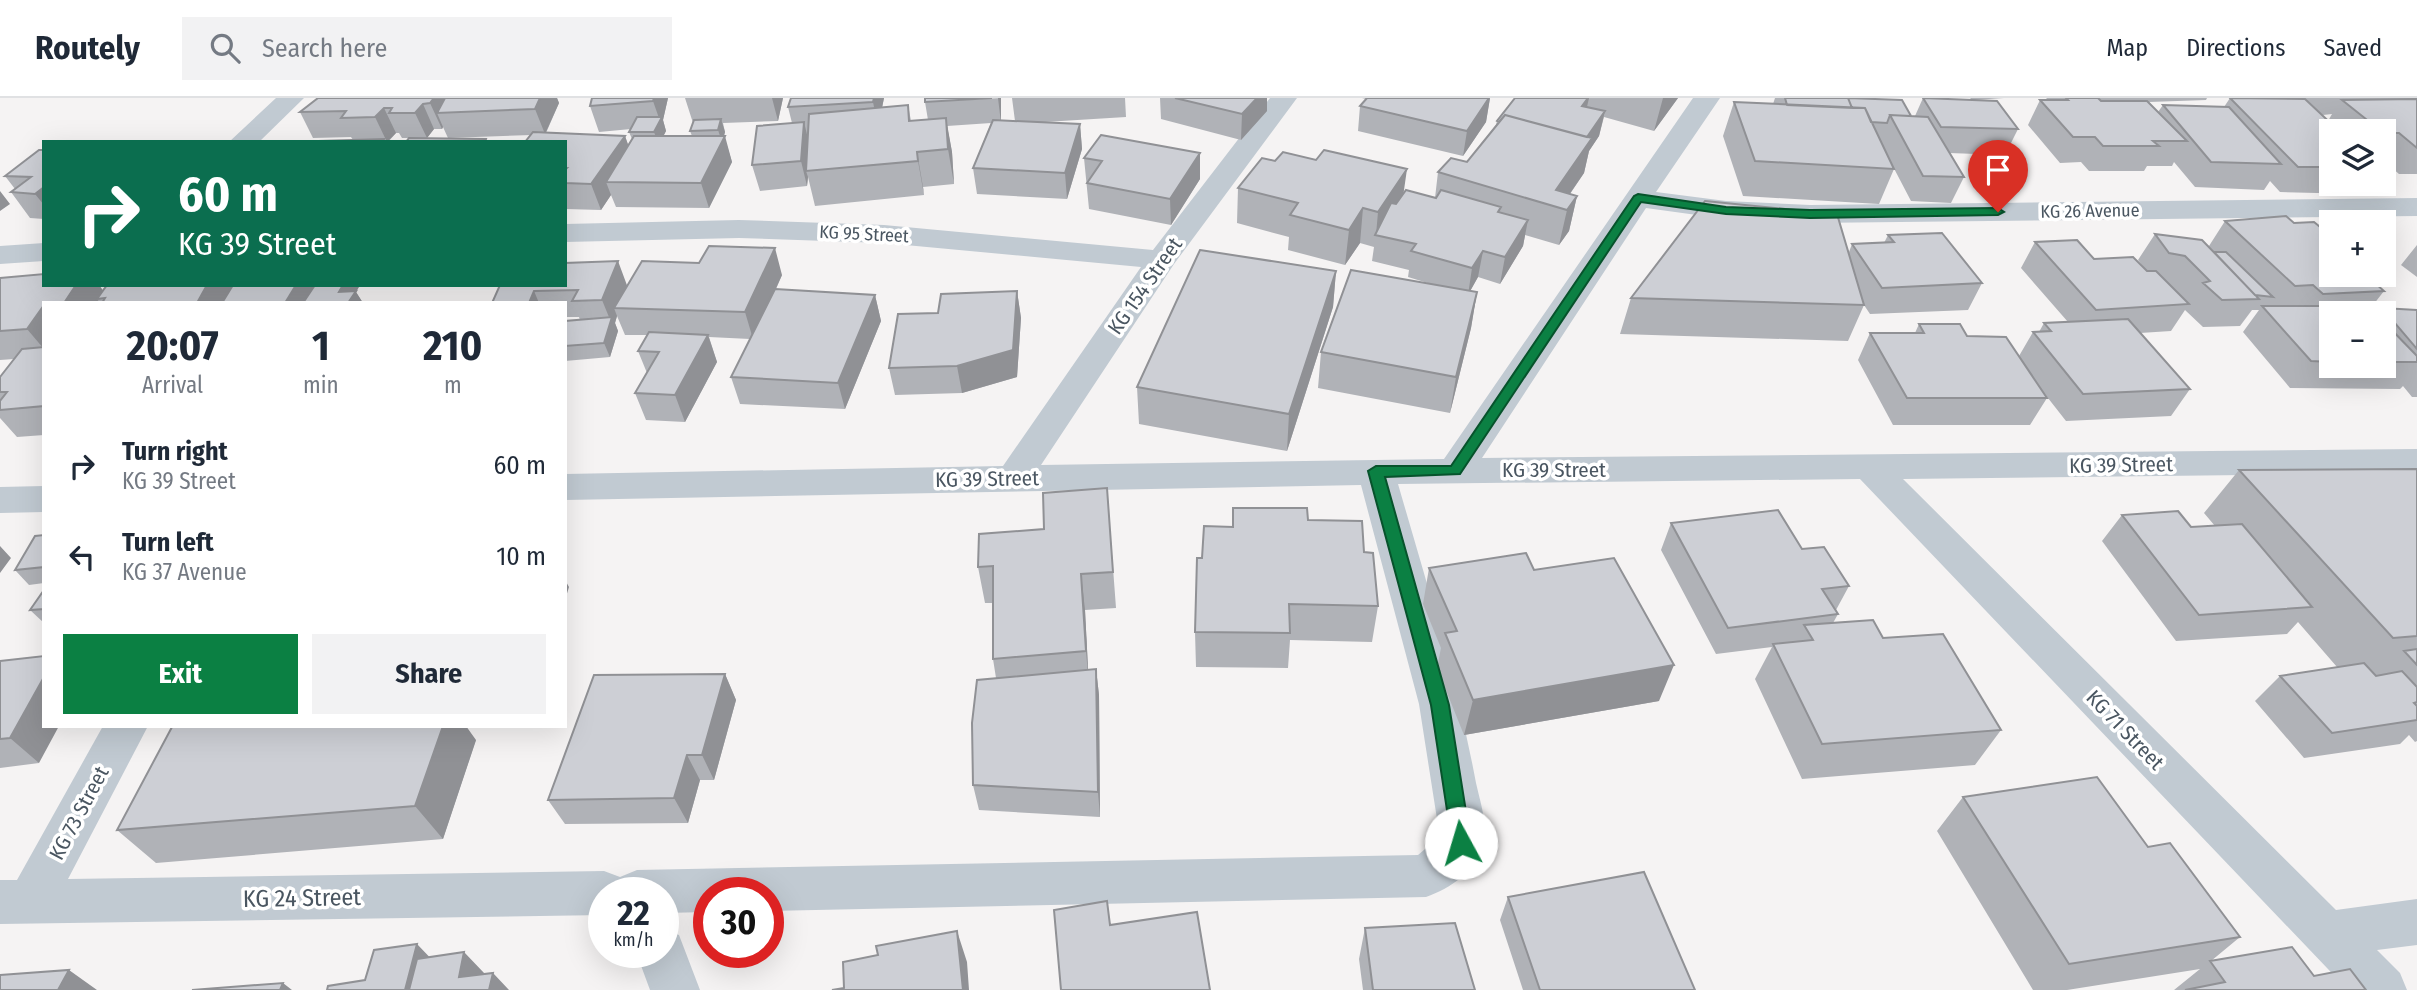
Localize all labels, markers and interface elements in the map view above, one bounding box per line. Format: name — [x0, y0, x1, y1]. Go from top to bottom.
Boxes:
search box — [182, 17, 672, 80]
text: Routely — [35, 28, 140, 68]
icon: search — [206, 29, 244, 67]
text: Search here — [262, 33, 387, 64]
text: Map — [2107, 34, 2148, 62]
text: Directions — [2186, 34, 2285, 62]
text: Saved — [2323, 34, 2382, 62]
map controls — [2319, 119, 2396, 378]
button: layers — [2319, 119, 2396, 196]
pin — [1968, 140, 2028, 212]
icon: arrive — [1979, 151, 2017, 189]
text: 60 m — [178, 165, 278, 224]
icon: right — [63, 168, 154, 259]
street label: KG 26 Avenue — [2040, 199, 2140, 223]
button: + — [2319, 210, 2396, 287]
street label: KG 95 Street — [819, 221, 909, 247]
text: KG 39 Street — [178, 225, 336, 263]
street label: KG 154 Street — [1102, 232, 1188, 339]
button: − — [2319, 301, 2396, 378]
text: 20:07 — [126, 321, 219, 371]
text: 1 — [312, 321, 330, 371]
text: 210 — [423, 321, 483, 371]
text: Arrival — [142, 371, 203, 399]
text: min — [303, 371, 339, 399]
text: m — [444, 371, 462, 399]
text: Turn right — [122, 436, 228, 467]
icon: right — [63, 447, 101, 485]
text: 60 m — [493, 450, 546, 481]
street label: KG 39 Street — [2069, 451, 2173, 479]
street label: KG 39 Street — [1502, 457, 1606, 483]
street label: KG 39 Street — [935, 465, 1039, 493]
text: KG 39 Street — [122, 467, 236, 495]
text: Turn left — [122, 527, 214, 558]
icon: left — [63, 538, 101, 576]
text: 10 m — [496, 541, 546, 572]
text: KG 37 Avenue — [122, 558, 247, 586]
button: Exit — [63, 634, 298, 714]
button: Share — [312, 634, 546, 714]
street label: KG 71 Street — [2081, 685, 2169, 775]
street label: KG 73 Street — [44, 762, 115, 864]
position arrow — [1424, 806, 1498, 880]
speed limit sign: 30 — [693, 877, 784, 968]
street label: KG 24 Street — [243, 883, 361, 913]
text: 22 — [617, 892, 650, 934]
text: km/h — [613, 929, 654, 951]

